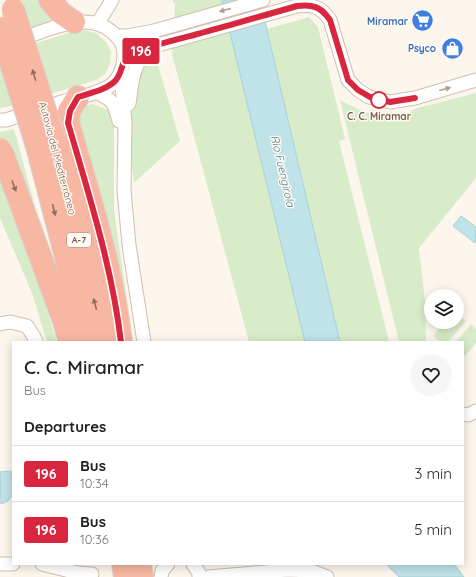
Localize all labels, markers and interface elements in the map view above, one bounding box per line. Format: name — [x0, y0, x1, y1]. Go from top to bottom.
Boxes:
one-way arrow — [219, 7, 231, 13]
supermarket icon: Miramar — [410, 8, 436, 34]
place label: Miramar — [367, 15, 409, 28]
shop icon: Psyco — [439, 35, 465, 61]
line badge: 196 — [118, 38, 164, 64]
text: 196 — [130, 42, 152, 60]
place label: Psyco — [408, 42, 436, 55]
one-way arrow — [31, 69, 37, 81]
one-way arrow — [440, 86, 452, 92]
marker: C. C. Miramar — [370, 91, 388, 109]
street label: Autovía del Mediterráneo — [36, 100, 79, 216]
place label: C. C. Miramar — [347, 110, 412, 123]
water label: Rio Fuengirola — [268, 134, 298, 210]
one-way arrow — [12, 180, 18, 192]
one-way arrow — [51, 205, 57, 217]
road number: A-7 — [67, 233, 91, 247]
map controls — [424, 289, 464, 329]
button: layers — [424, 289, 464, 329]
one-way arrow — [92, 298, 98, 310]
button: heart — [410, 354, 452, 396]
text: C. C. Miramar — [24, 355, 144, 379]
text: Bus — [24, 382, 46, 398]
text: Departures — [24, 417, 106, 436]
text: Bus — [80, 456, 106, 475]
text: 3 min — [414, 464, 452, 483]
text: 196 — [35, 465, 57, 483]
text: 10:34 — [80, 475, 109, 491]
text: Bus — [80, 512, 106, 531]
text: 5 min — [414, 520, 452, 539]
text: 196 — [35, 521, 57, 539]
text: 10:36 — [80, 531, 109, 547]

